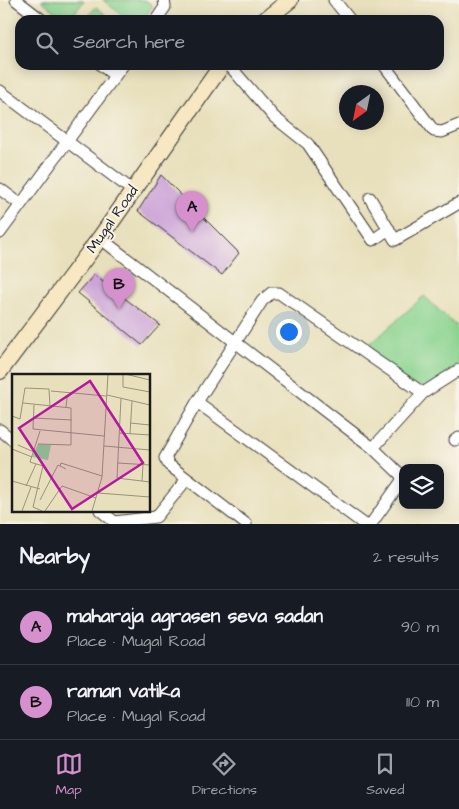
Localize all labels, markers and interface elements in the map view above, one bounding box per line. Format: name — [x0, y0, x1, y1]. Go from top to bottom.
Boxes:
search box — [15, 15, 444, 70]
icon: search — [33, 29, 61, 57]
text: Search here — [73, 29, 185, 56]
north arrow — [339, 85, 384, 130]
street label: Mugal Road — [81, 181, 144, 258]
pin: A — [176, 191, 208, 232]
pin: B — [103, 268, 135, 309]
your location — [276, 319, 302, 345]
inset map — [12, 374, 150, 512]
map controls — [399, 464, 444, 509]
button: layers — [399, 464, 444, 509]
text: Nearby — [20, 542, 90, 571]
text: 2 results — [373, 546, 439, 568]
text: maharaja agrasen seva sadan — [67, 603, 323, 630]
text: A — [31, 616, 41, 638]
text: 90 m — [401, 616, 439, 638]
text: Place · Mugal Road — [67, 630, 205, 652]
text: raman vatika — [67, 678, 180, 705]
text: B — [30, 691, 42, 713]
text: 110 m — [406, 691, 439, 713]
text: Place · Mugal Road — [67, 705, 205, 727]
tab: Map — [55, 750, 83, 800]
tab: Directions — [192, 750, 257, 800]
tab: Saved — [366, 750, 404, 800]

